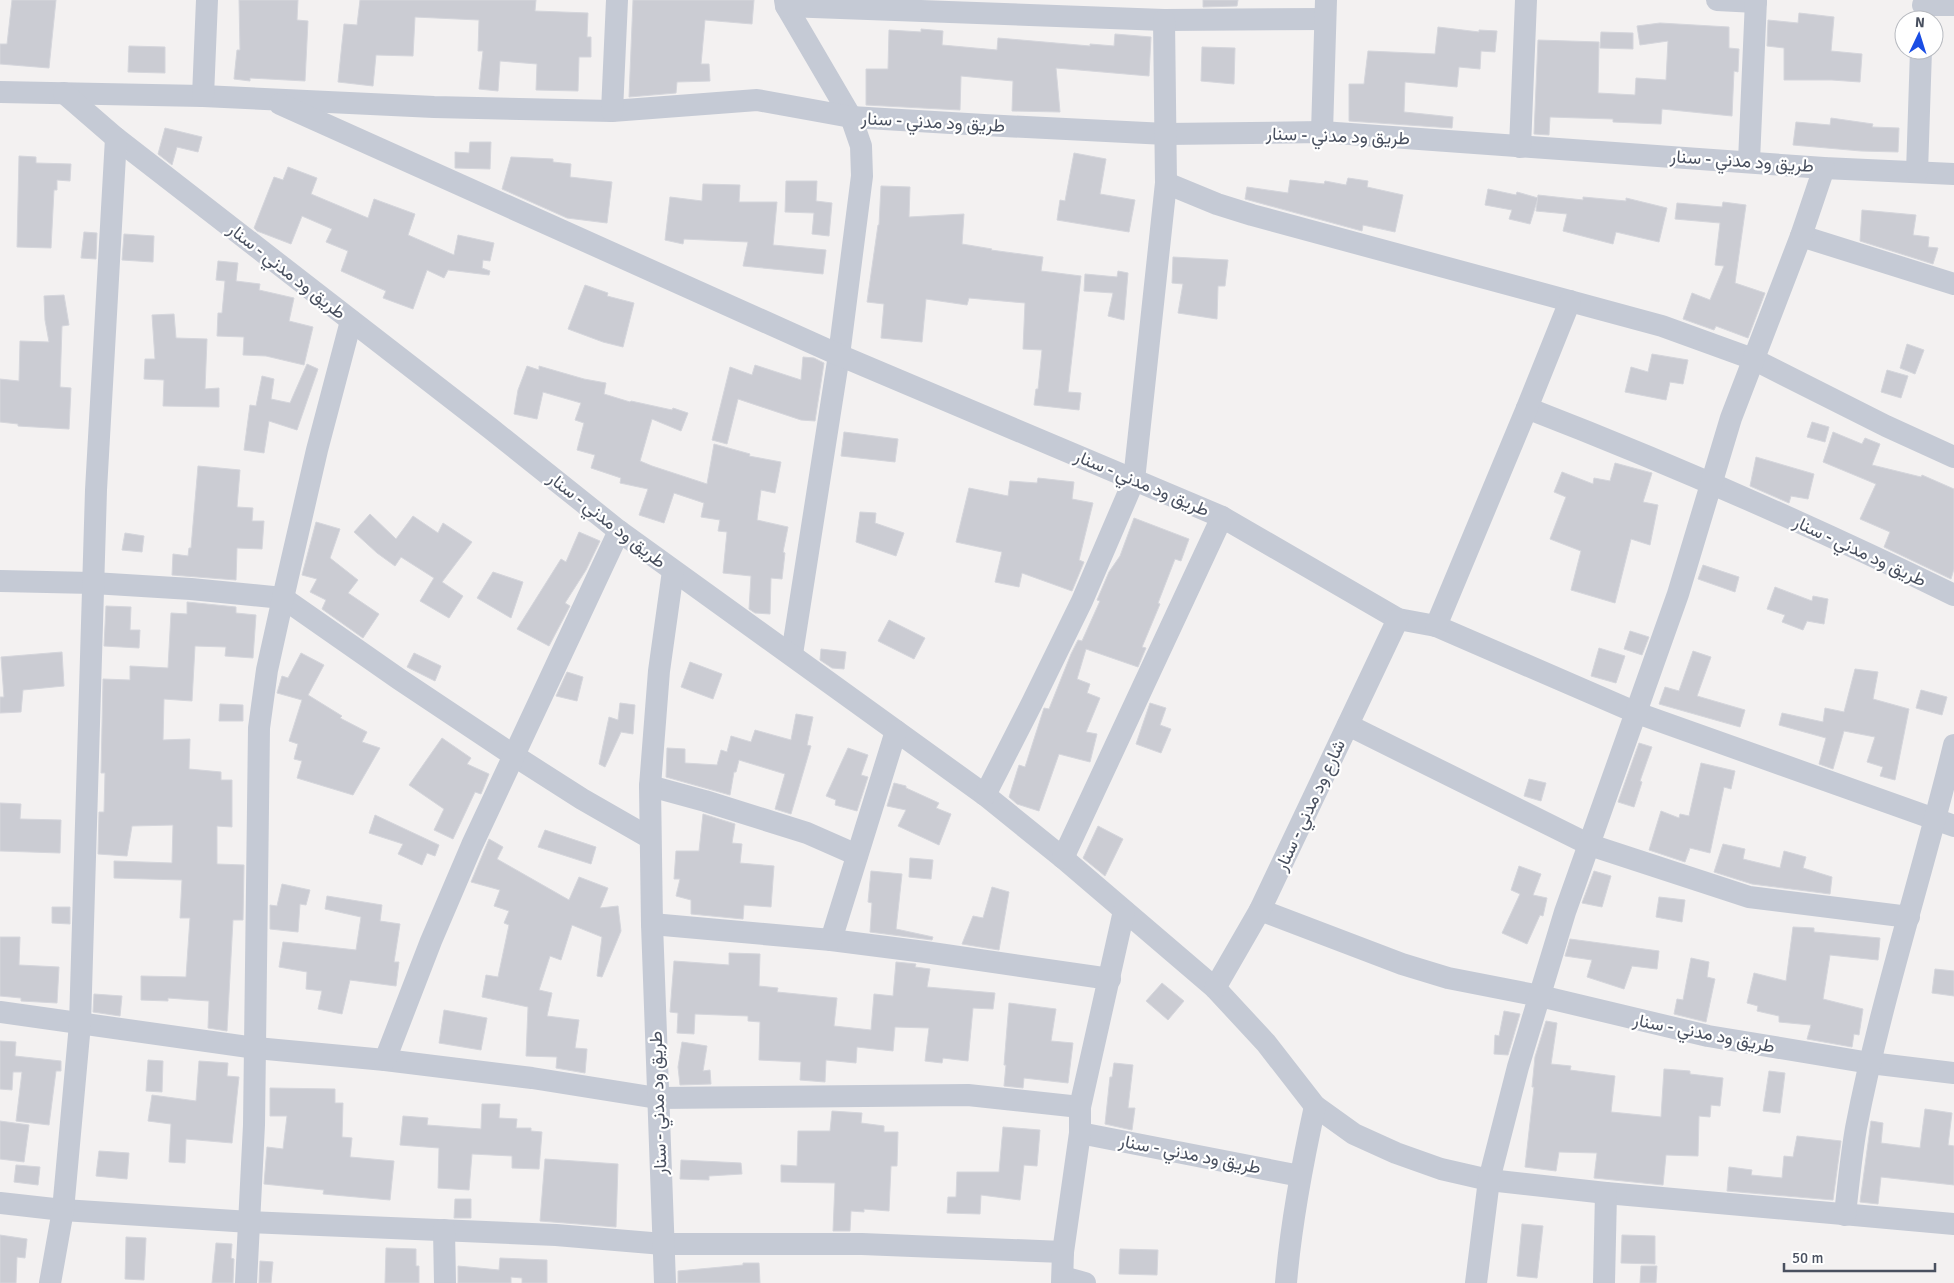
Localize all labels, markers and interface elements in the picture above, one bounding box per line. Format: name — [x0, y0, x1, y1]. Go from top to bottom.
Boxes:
north arrow — [1894, 10, 1944, 60]
text: N — [1914, 14, 1925, 31]
street label: طريق ود مدني - سنار — [859, 107, 1005, 141]
street label: طريق ود مدني - سنار — [1265, 122, 1410, 154]
street label: طريق ود مدني - سنار — [1668, 145, 1815, 181]
street label: طريق ود مدني - سنار — [220, 217, 351, 327]
street label: طريق ود مدني - سنار — [1069, 444, 1213, 525]
street label: طريق ود مدني - سنار — [540, 466, 671, 576]
street label: طريق ود مدني - سنار — [1787, 510, 1930, 595]
street label: شارع ود مدني - سنار — [1270, 736, 1354, 877]
street label: طريق ود مدني - سنار — [1629, 1008, 1777, 1061]
street label: طريق ود مدني - سنار — [644, 1031, 676, 1176]
street label: طريق ود مدني - سنار — [1115, 1129, 1263, 1182]
scale bar — [1784, 1240, 1935, 1272]
text: 50 m — [1792, 1249, 1823, 1267]

